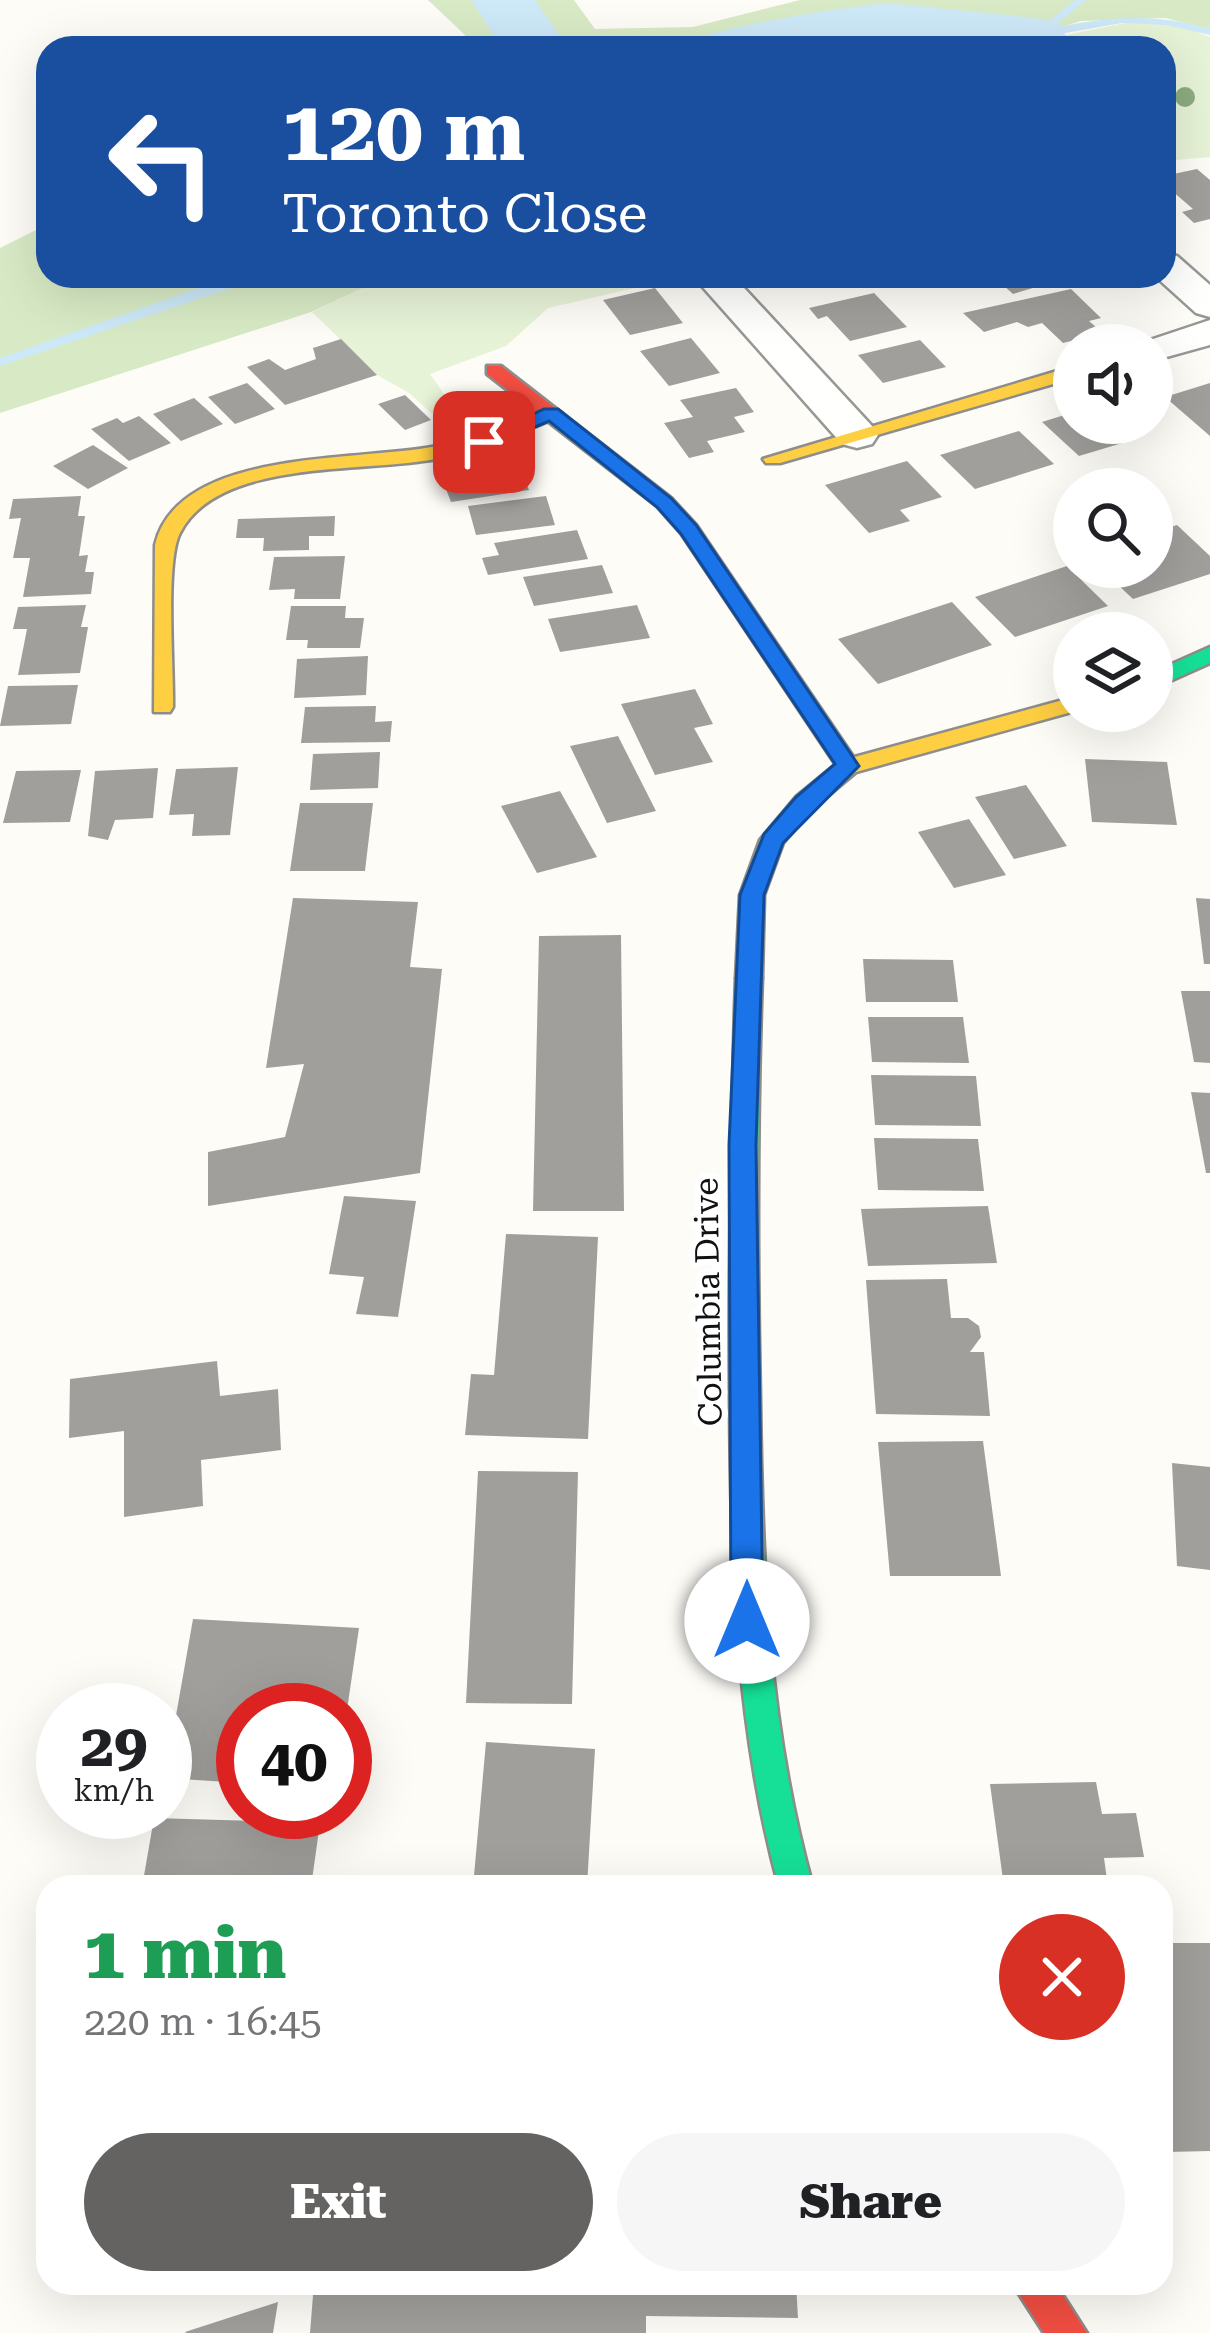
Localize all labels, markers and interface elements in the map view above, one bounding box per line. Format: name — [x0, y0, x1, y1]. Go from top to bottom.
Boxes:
text: 120 m — [282, 82, 525, 180]
icon: left — [84, 84, 240, 240]
text: Toronto Close — [282, 182, 647, 245]
map controls — [1053, 324, 1173, 732]
button: sound — [1053, 324, 1173, 444]
pin — [433, 391, 535, 493]
icon: arrive — [451, 409, 517, 475]
button: search — [1053, 468, 1173, 588]
button: layers — [1053, 612, 1173, 732]
street label: Columbia Drive — [686, 1177, 730, 1427]
position arrow — [684, 1558, 810, 1684]
speed limit sign: 40 — [216, 1683, 372, 1839]
text: 29 — [80, 1710, 148, 1781]
text: km/h — [74, 1773, 154, 1808]
text: 1 min — [84, 1911, 286, 1996]
button: close — [999, 1914, 1125, 2040]
text: 220 m · 16:45 — [84, 1999, 322, 2045]
button: Exit — [84, 2133, 593, 2271]
button: Share — [617, 2133, 1125, 2271]

